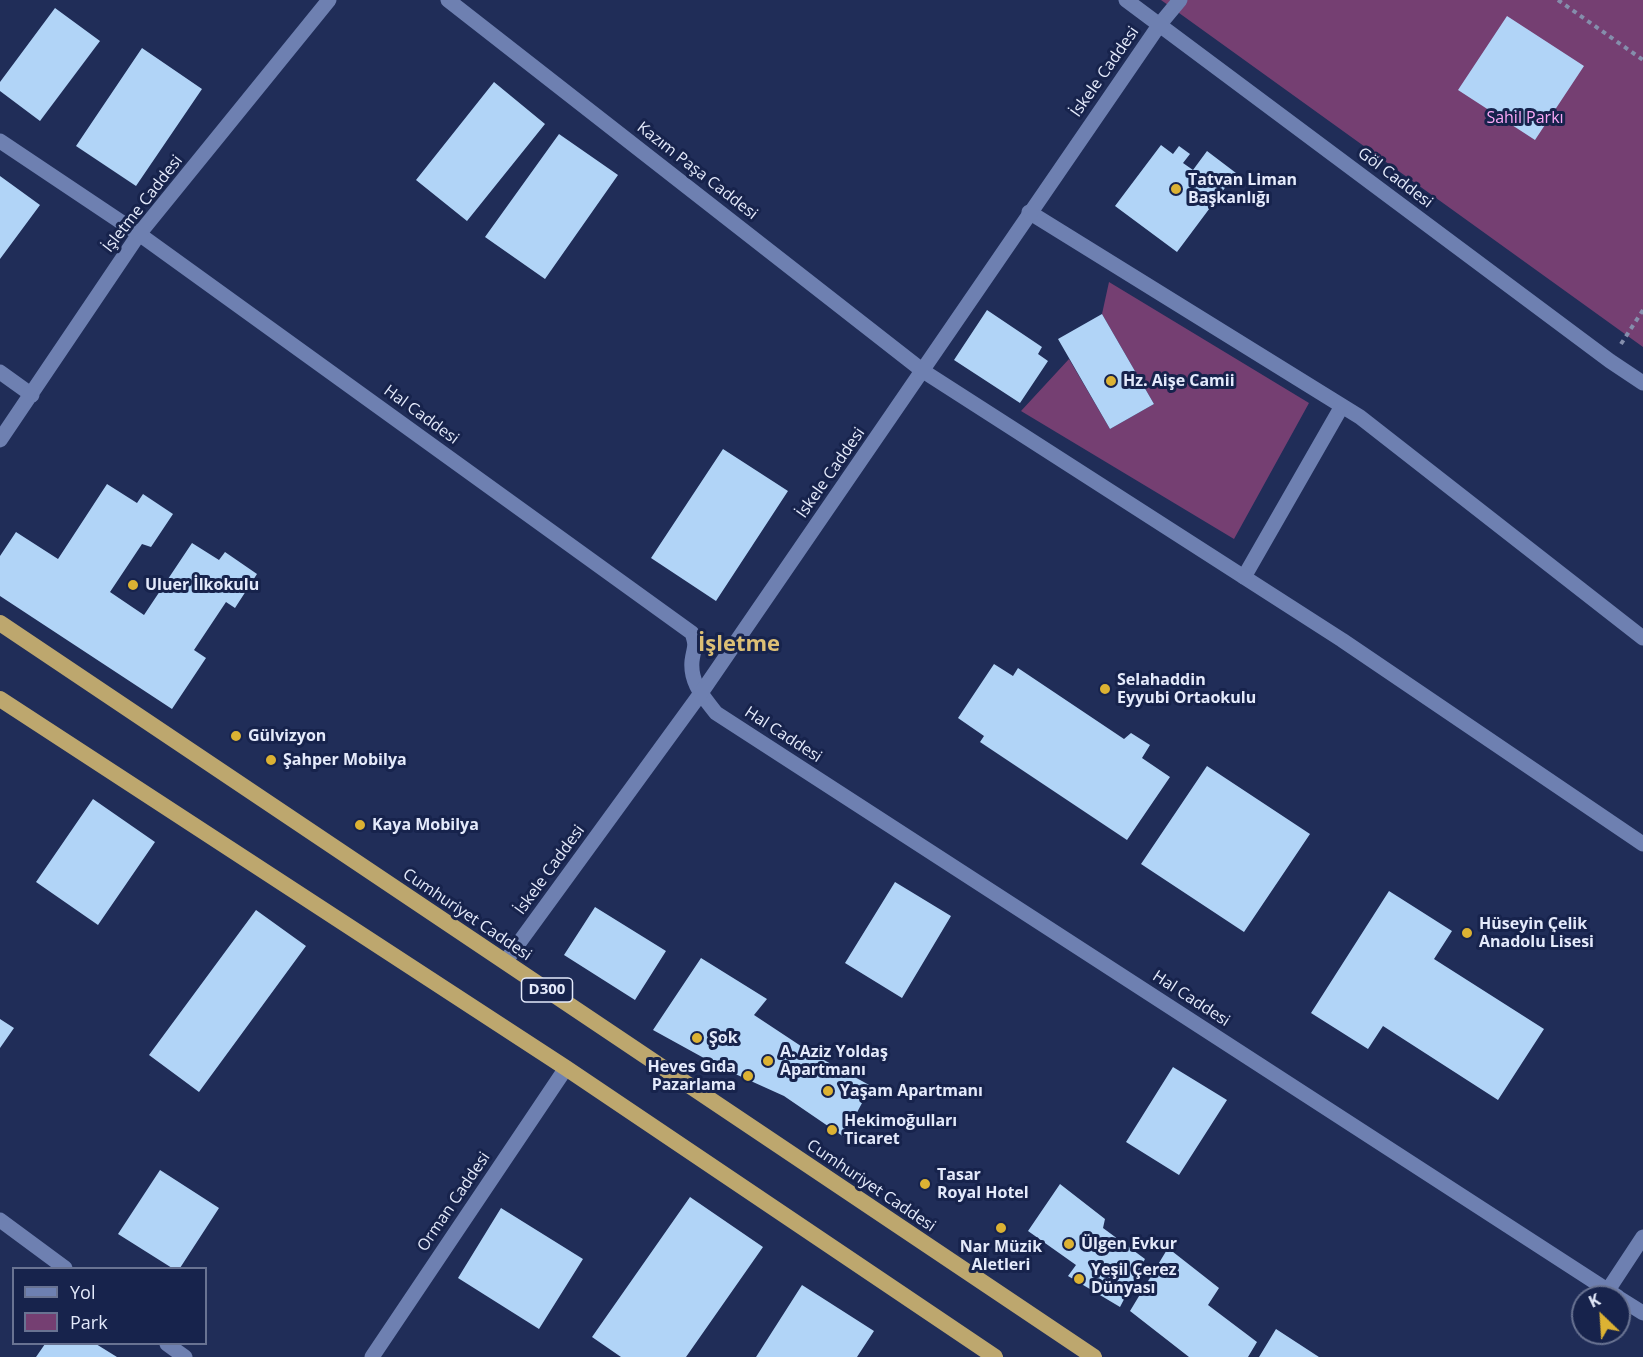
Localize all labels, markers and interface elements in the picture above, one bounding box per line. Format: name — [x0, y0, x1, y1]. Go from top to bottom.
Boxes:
street label: İskele Caddesi — [1067, 23, 1143, 121]
park label: Sahil Parkı — [1486, 108, 1564, 128]
street label: Kazım Paşa Caddesi — [633, 118, 761, 224]
street label: Göl Caddesi — [1354, 144, 1436, 212]
street label: İşletme Caddesi — [99, 152, 187, 256]
place label: Tatvan Liman Başkanlığı — [1188, 170, 1297, 208]
marker: Tatvan Liman Başkanlığı — [1169, 182, 1183, 196]
place label: Hz. Aişe Camii — [1123, 371, 1235, 391]
marker: Hz. Aişe Camii — [1104, 374, 1118, 388]
street label: Hal Caddesi — [380, 381, 462, 449]
street label: İskele Caddesi — [793, 424, 869, 522]
place label: Uluer İlkokulu — [145, 575, 259, 595]
marker: Uluer İlkokulu — [126, 578, 140, 592]
district label: İşletme — [698, 632, 780, 658]
place label: Selahaddin Eyyubi Ortaokulu — [1117, 670, 1256, 708]
marker: Selahaddin Eyyubi Ortaokulu — [1098, 682, 1112, 696]
street label: Hal Caddesi — [741, 703, 825, 767]
place label: Gülvizyon — [248, 726, 326, 746]
marker: Gülvizyon — [229, 729, 243, 743]
place label: Şahper Mobilya — [283, 750, 407, 770]
marker: Şahper Mobilya — [264, 753, 278, 767]
place label: Kaya Mobilya — [372, 815, 479, 835]
marker: Kaya Mobilya — [353, 818, 367, 832]
street label: İskele Caddesi — [511, 822, 589, 918]
street label: Cumhuriyet Caddesi — [399, 865, 535, 965]
place label: Hüseyin Çelik Anadolu Lisesi — [1479, 914, 1594, 952]
marker: Hüseyin Çelik Anadolu Lisesi — [1460, 926, 1474, 940]
street label: Hal Caddesi — [1149, 967, 1233, 1031]
road number: D300 — [522, 978, 572, 1002]
place label: Şok — [709, 1028, 738, 1048]
marker: Şok — [690, 1031, 704, 1045]
place label: A. Aziz Yoldaş Apartmanı — [780, 1042, 888, 1080]
marker: A. Aziz Yoldaş Apartmanı — [761, 1054, 775, 1068]
place label: Heves Gıda Pazarlama — [647, 1057, 736, 1095]
marker: Heves Gıda Pazarlama — [741, 1069, 755, 1083]
place label: Yaşam Apartmanı — [840, 1081, 983, 1101]
marker: Yaşam Apartmanı — [821, 1084, 835, 1098]
place label: Hekimoğulları Ticaret — [844, 1111, 957, 1149]
marker: Hekimoğulları Ticaret — [825, 1123, 839, 1137]
street label: Cumhuriyet Caddesi — [803, 1136, 939, 1236]
street label: Orman Caddesi — [414, 1149, 494, 1255]
place label: Tasar Royal Hotel — [937, 1165, 1029, 1203]
marker: Tasar Royal Hotel — [918, 1177, 932, 1191]
marker: Nar Müzik Aletleri — [994, 1221, 1008, 1235]
place label: Ülgen Evkur — [1081, 1234, 1177, 1254]
place label: Nar Müzik Aletleri — [960, 1237, 1042, 1275]
marker: Ülgen Evkur — [1062, 1237, 1076, 1251]
place label: Yeşil Çerez Dünyası — [1091, 1260, 1176, 1298]
legend — [12, 1267, 207, 1345]
marker: Yeşil Çerez Dünyası — [1072, 1272, 1086, 1286]
text: Yol — [70, 1280, 95, 1304]
north arrow — [1571, 1285, 1631, 1345]
text: K — [1585, 1288, 1604, 1313]
text: Park — [70, 1310, 108, 1334]

